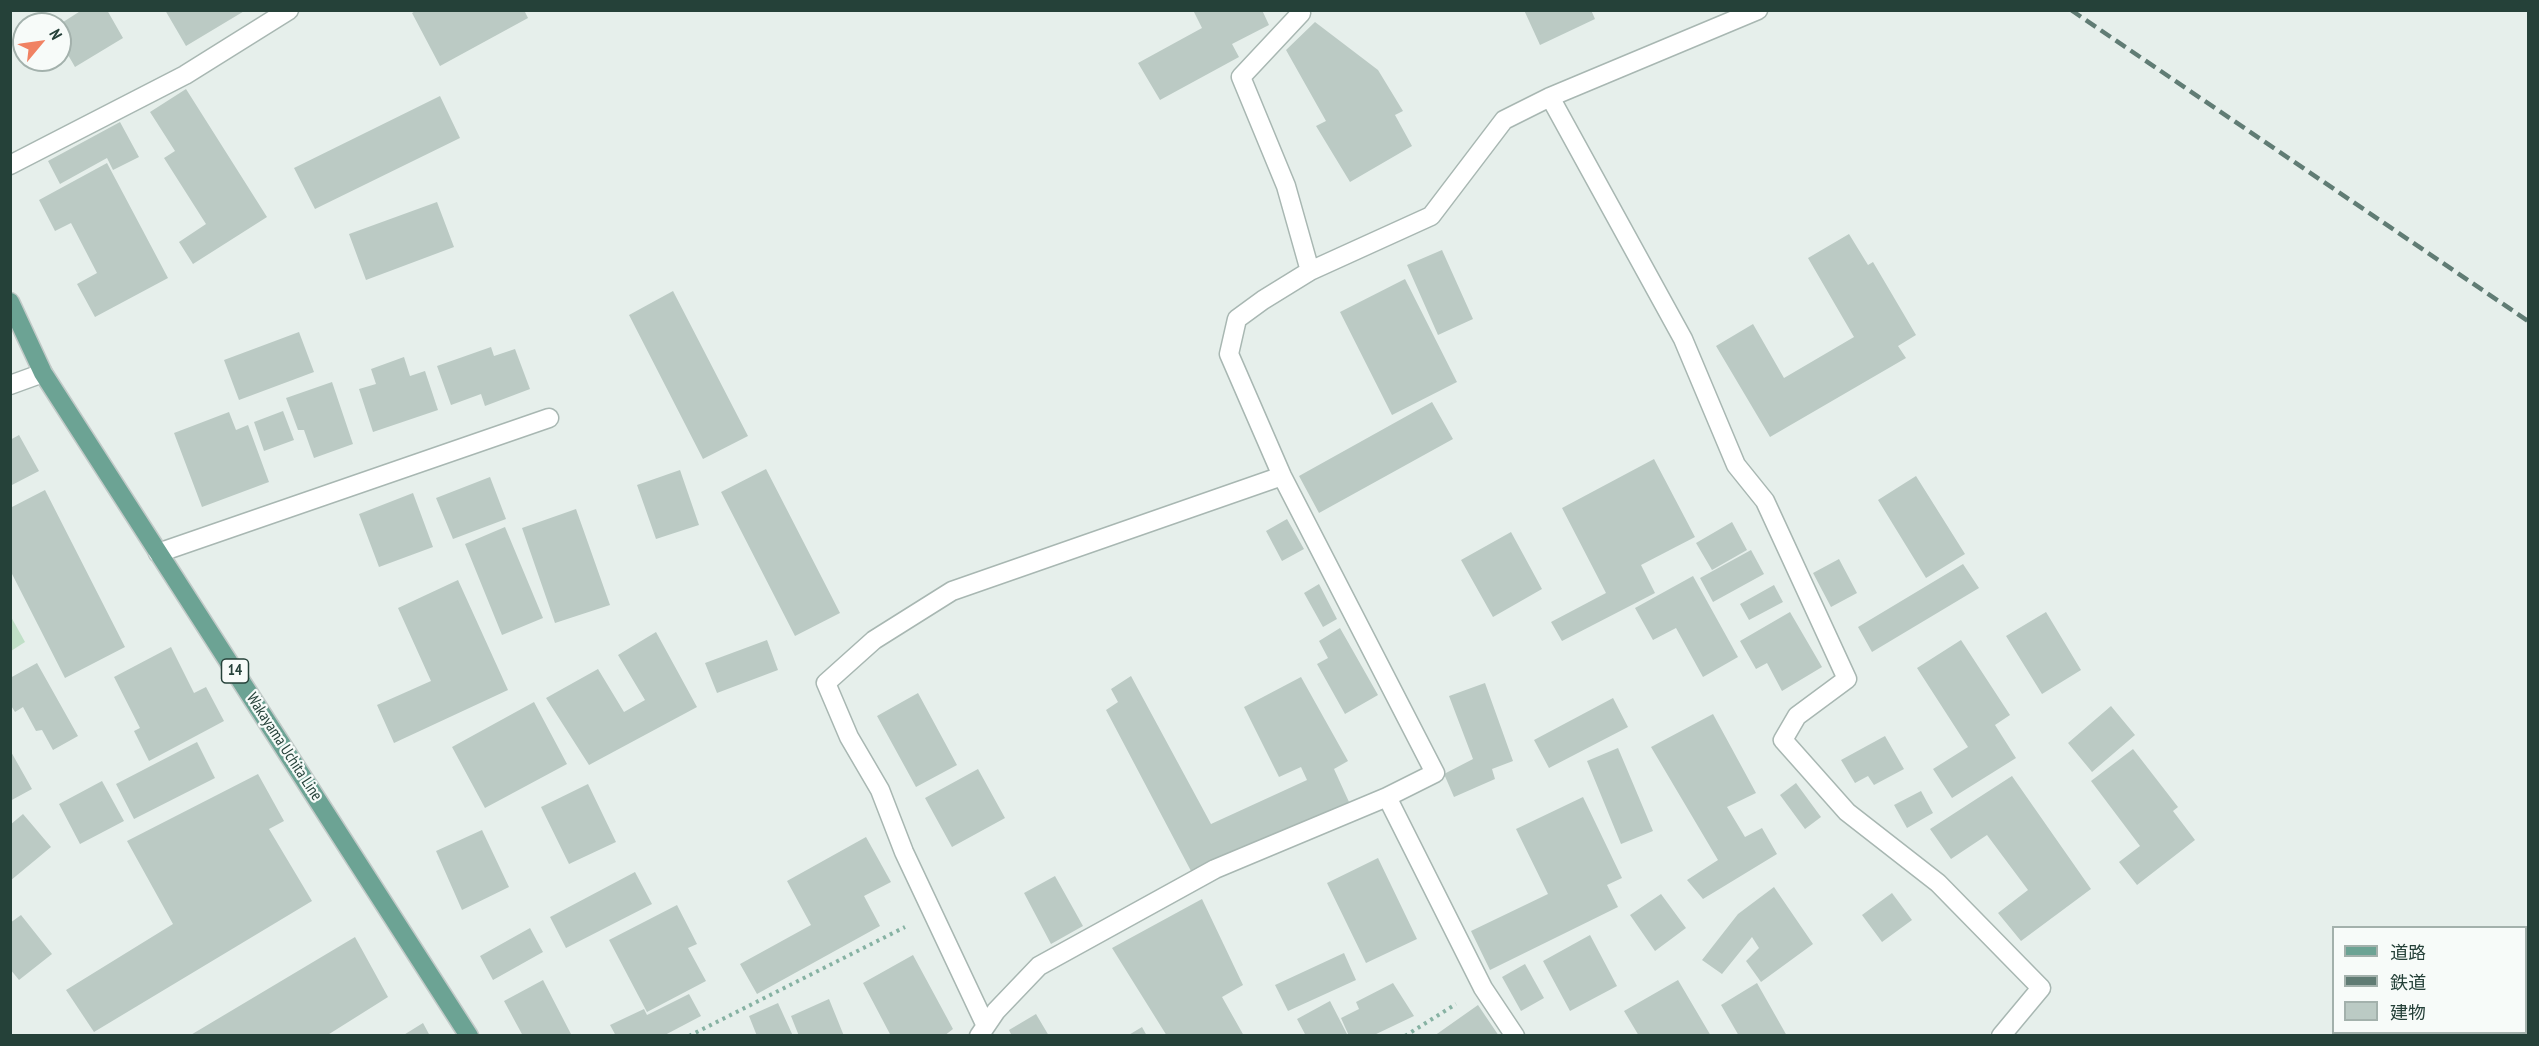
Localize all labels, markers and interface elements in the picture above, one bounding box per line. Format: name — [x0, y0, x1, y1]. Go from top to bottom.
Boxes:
north arrow — [12, 12, 72, 72]
text: N — [45, 26, 67, 43]
road number: 14 — [222, 659, 248, 683]
street label: Wakayama Uchita Line — [242, 690, 326, 804]
legend — [2332, 926, 2527, 1034]
text: 道路 — [2390, 941, 2426, 964]
text: 鉄道 — [2390, 971, 2426, 994]
text: 建物 — [2390, 1001, 2426, 1024]

